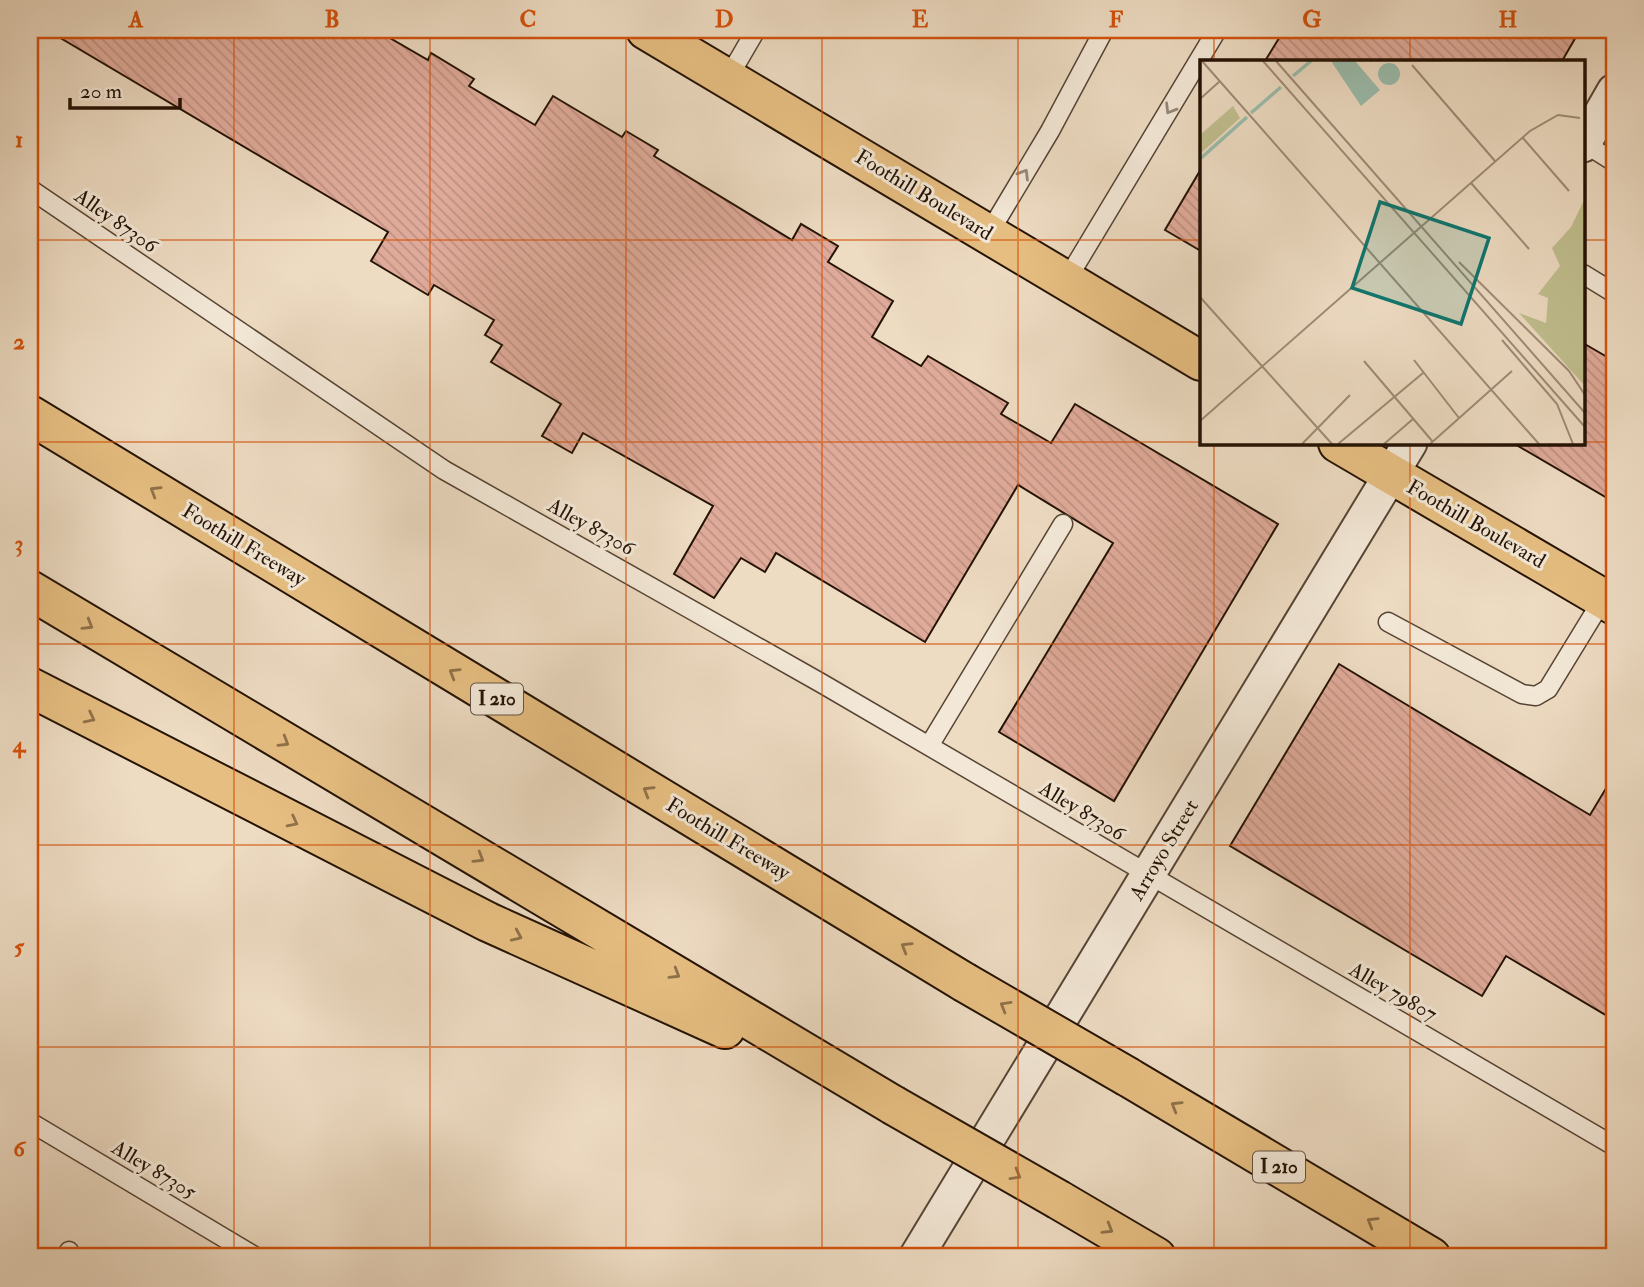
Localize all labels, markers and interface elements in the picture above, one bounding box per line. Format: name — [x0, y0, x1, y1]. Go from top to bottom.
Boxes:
text: A — [128, 5, 144, 34]
text: B — [324, 5, 340, 34]
text: C — [520, 5, 536, 34]
text: D — [715, 5, 733, 34]
text: E — [912, 5, 929, 34]
text: F — [1109, 5, 1124, 34]
text: G — [1302, 5, 1322, 34]
text: H — [1499, 5, 1518, 34]
inset map — [1200, 60, 1584, 444]
scale bar — [70, 66, 180, 110]
text: 20 m — [80, 78, 122, 105]
one-way arrow — [1165, 102, 1178, 115]
text: 1 — [15, 125, 23, 154]
street label: Foothill Boulevard — [850, 143, 998, 247]
one-way arrow — [1016, 169, 1029, 182]
street label: Alley 87306 — [68, 182, 164, 260]
text: 2 — [13, 327, 25, 356]
street label: Foothill Boulevard — [1402, 473, 1551, 575]
one-way arrow — [149, 486, 162, 499]
street label: Alley 87306 — [542, 492, 640, 563]
street label: Foothill Freeway — [177, 497, 312, 593]
text: 3 — [15, 529, 23, 558]
one-way arrow — [81, 617, 94, 630]
one-way arrow — [448, 668, 461, 681]
road number: I 210 — [471, 684, 523, 714]
one-way arrow — [83, 709, 96, 723]
text: 4 — [12, 730, 27, 759]
one-way arrow — [276, 733, 289, 746]
street label: Alley 87306 — [1033, 774, 1131, 848]
one-way arrow — [643, 786, 656, 799]
street label: Foothill Freeway — [661, 791, 796, 887]
street label: Arroyo Street — [1123, 794, 1205, 906]
one-way arrow — [286, 814, 298, 827]
one-way arrow — [472, 850, 485, 863]
one-way arrow — [510, 928, 523, 942]
text: 5 — [14, 932, 25, 961]
one-way arrow — [900, 942, 913, 955]
street label: Alley 79807 — [1343, 956, 1442, 1028]
one-way arrow — [667, 966, 680, 979]
one-way arrow — [1000, 1001, 1012, 1014]
one-way arrow — [1171, 1102, 1184, 1115]
text: 6 — [13, 1134, 27, 1163]
street label: Alley 87305 — [106, 1134, 202, 1206]
road number: I 210 — [1253, 1152, 1305, 1182]
one-way arrow — [1009, 1167, 1022, 1180]
one-way arrow — [1367, 1218, 1380, 1231]
one-way arrow — [1100, 1220, 1113, 1233]

